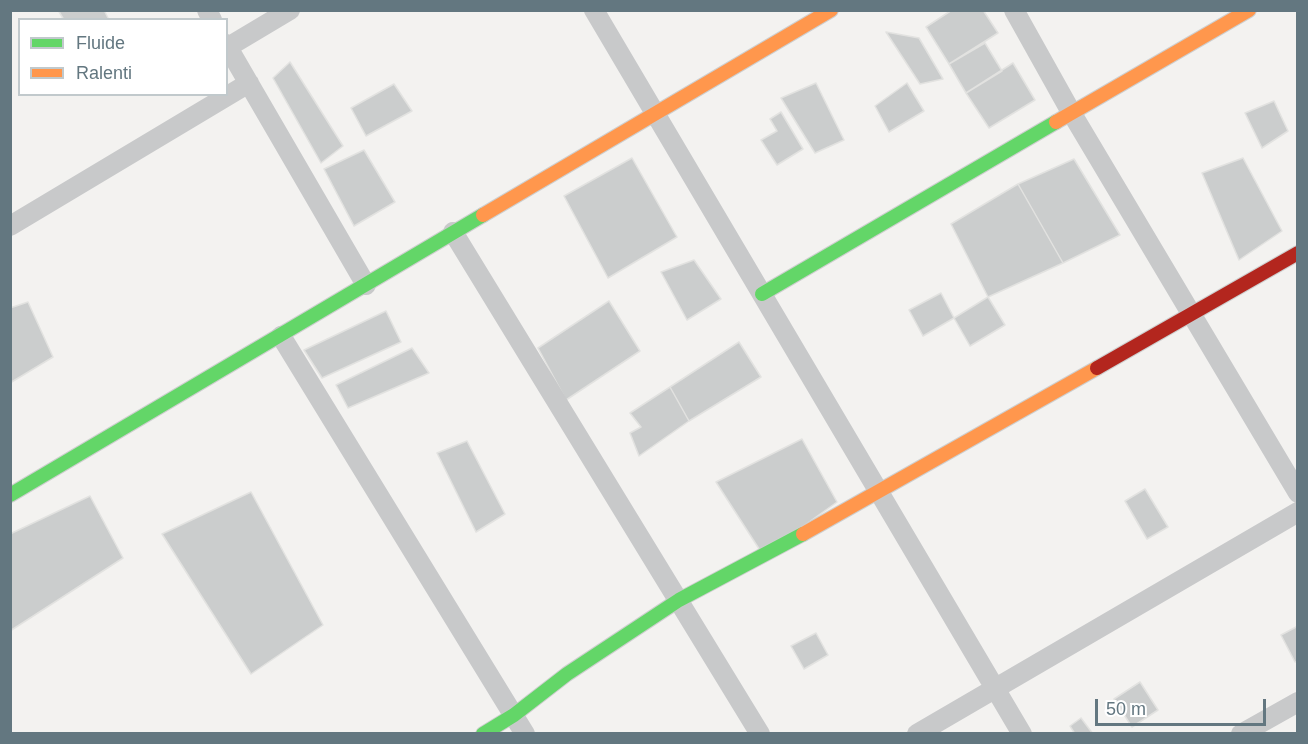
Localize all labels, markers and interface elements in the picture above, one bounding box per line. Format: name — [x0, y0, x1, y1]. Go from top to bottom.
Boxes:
legend — [18, 18, 228, 96]
text: Fluide — [76, 33, 125, 53]
text: Ralenti — [76, 63, 132, 83]
scale bar — [1098, 687, 1269, 725]
text: 50 m — [1106, 699, 1146, 719]

